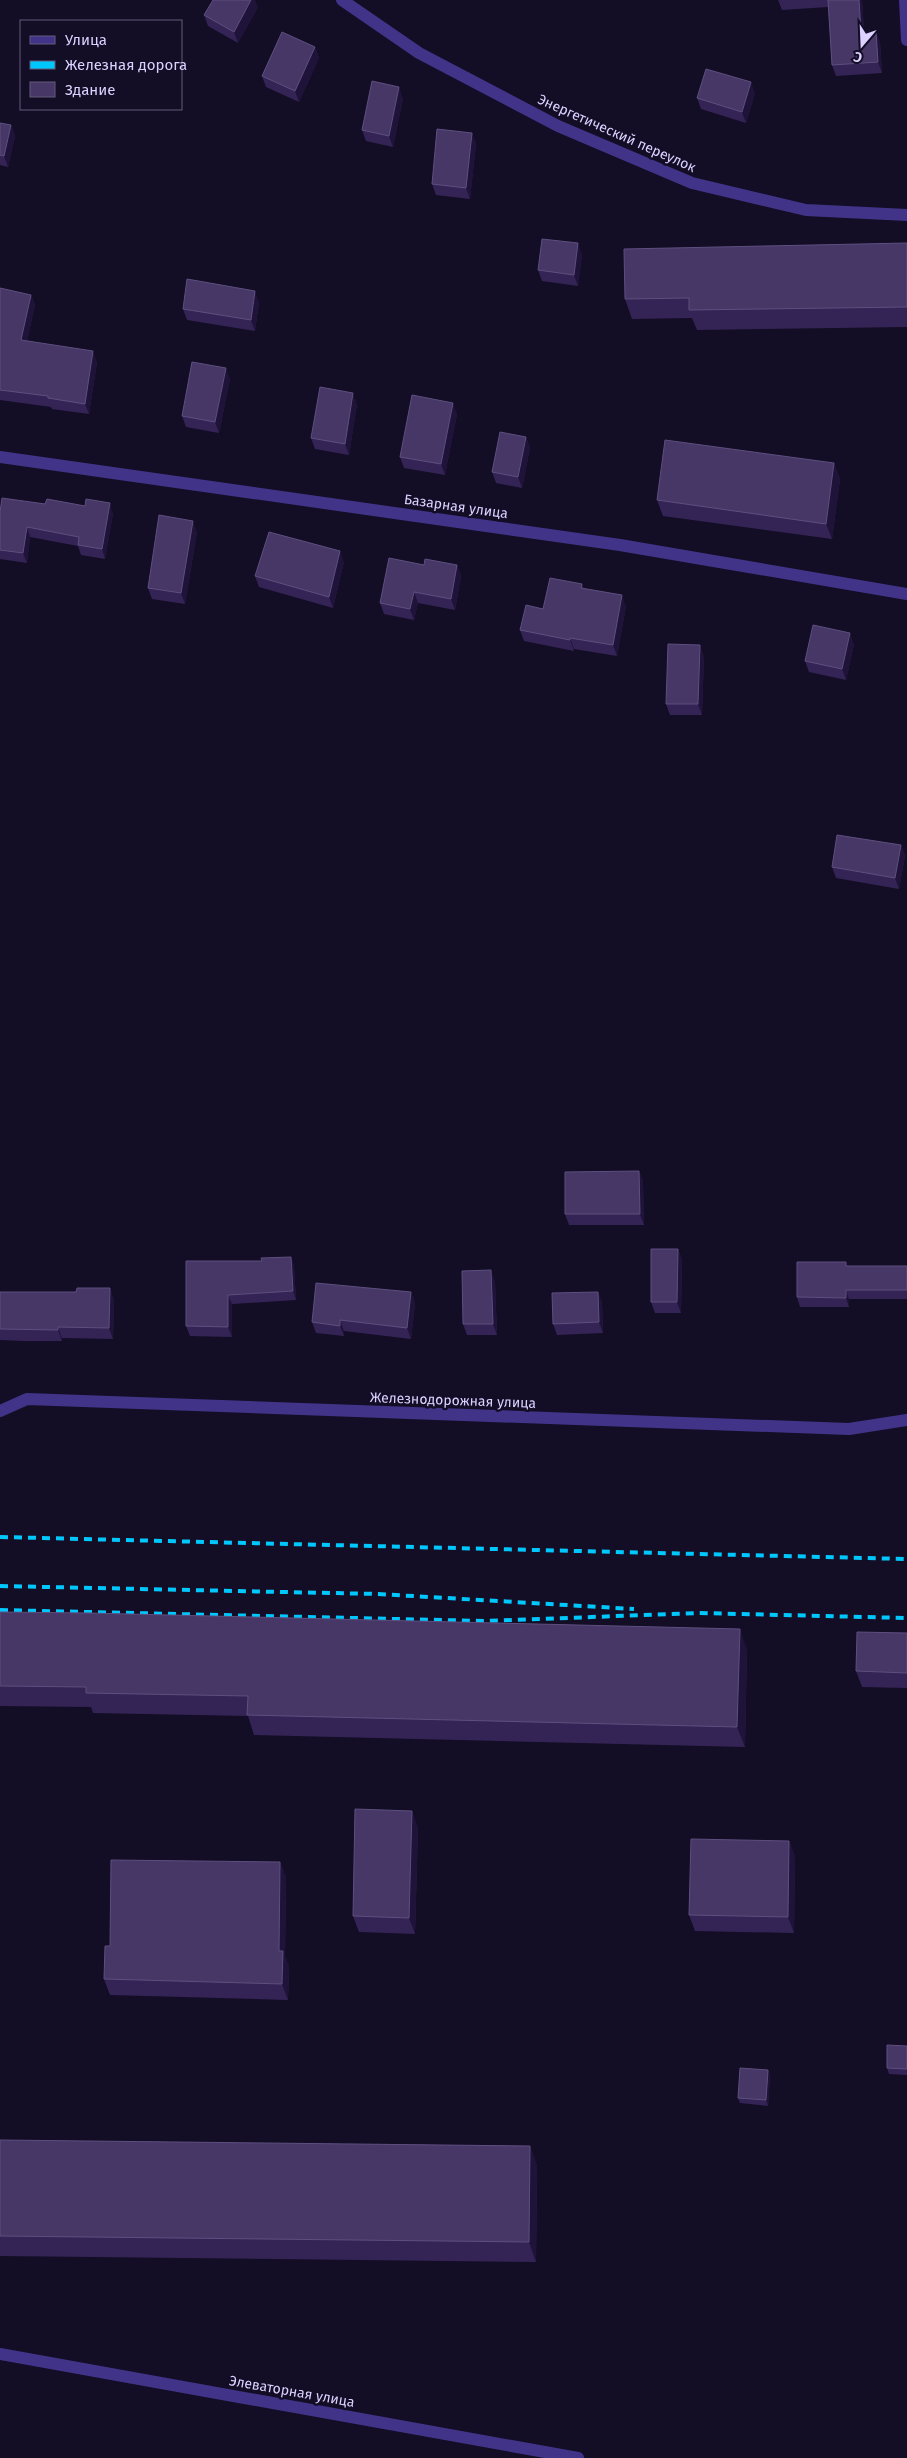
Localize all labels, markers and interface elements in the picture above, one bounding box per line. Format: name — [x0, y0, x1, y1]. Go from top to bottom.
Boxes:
legend — [20, 20, 182, 110]
north arrow — [837, 20, 887, 70]
text: Улица — [65, 31, 107, 49]
text: С — [851, 47, 865, 66]
text: Железная дорога — [65, 56, 187, 74]
text: Здание — [65, 81, 115, 99]
street label: Энергетический переулок — [535, 91, 699, 176]
street label: Базарная улица — [403, 491, 509, 522]
street label: Железнодорожная улица — [370, 1389, 536, 1412]
street label: Элеваторная улица — [228, 2372, 356, 2411]

